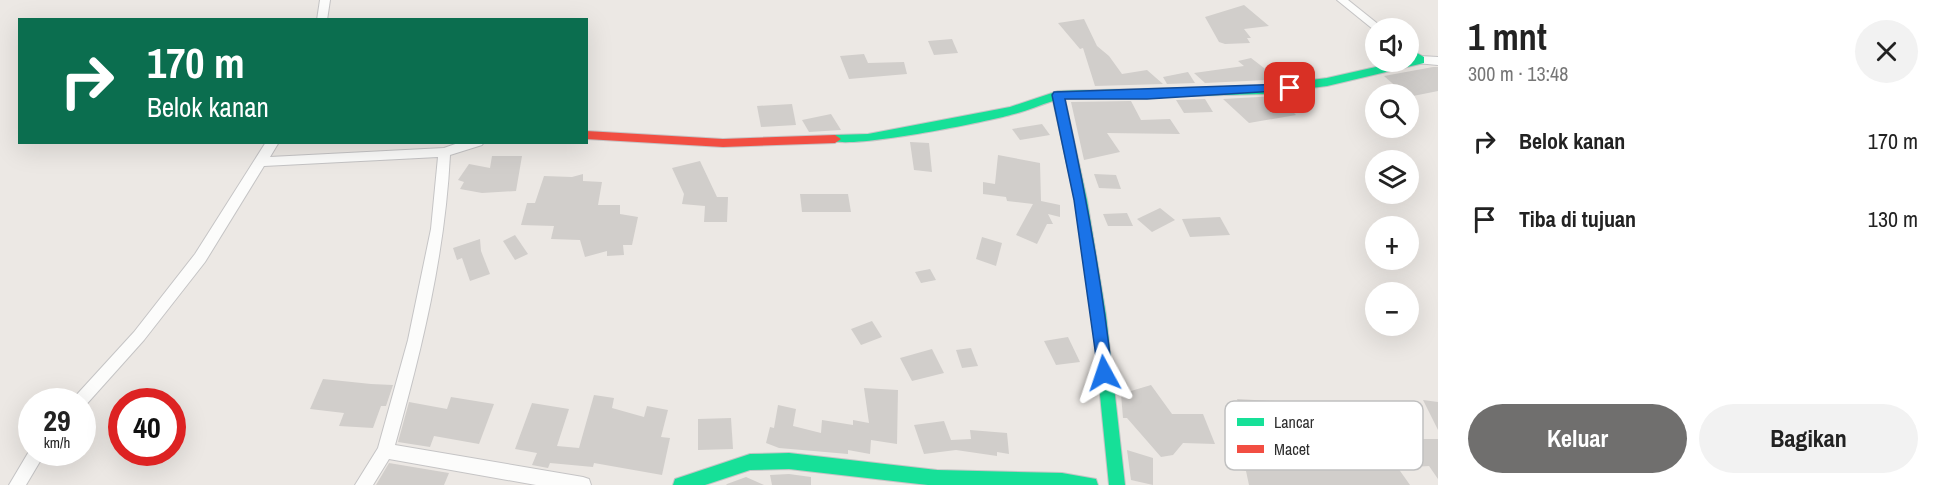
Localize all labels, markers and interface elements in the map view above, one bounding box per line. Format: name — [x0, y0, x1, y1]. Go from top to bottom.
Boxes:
text: 1 mnt — [1468, 13, 1547, 61]
map controls — [1365, 18, 1419, 336]
button: sound — [1365, 18, 1419, 72]
button: close — [1855, 20, 1918, 83]
text: 170 m — [147, 35, 245, 91]
icon: right — [48, 42, 126, 120]
text: 300 m · 13:48 — [1468, 60, 1568, 87]
pin — [1264, 62, 1315, 113]
icon: arrive — [1273, 71, 1306, 104]
button: search — [1365, 84, 1419, 138]
text: Belok kanan — [147, 89, 269, 125]
icon: right — [1468, 125, 1501, 158]
text: Belok kanan — [1519, 126, 1625, 156]
text: 170 m — [1868, 126, 1918, 156]
button: layers — [1365, 150, 1419, 204]
icon: arrive — [1468, 203, 1501, 236]
text: Tiba di tujuan — [1519, 204, 1636, 234]
text: 130 m — [1868, 204, 1918, 234]
button: + — [1365, 216, 1419, 270]
button: − — [1365, 282, 1419, 336]
position arrow — [1072, 341, 1136, 405]
speed limit sign: 40 — [108, 388, 186, 466]
text: 29 — [43, 400, 71, 440]
legend — [1225, 401, 1423, 470]
button: Keluar — [1468, 404, 1687, 473]
button: Bagikan — [1699, 404, 1918, 473]
text: Lancar — [1274, 411, 1315, 433]
text: km/h — [44, 432, 70, 453]
text: Macet — [1274, 438, 1310, 460]

